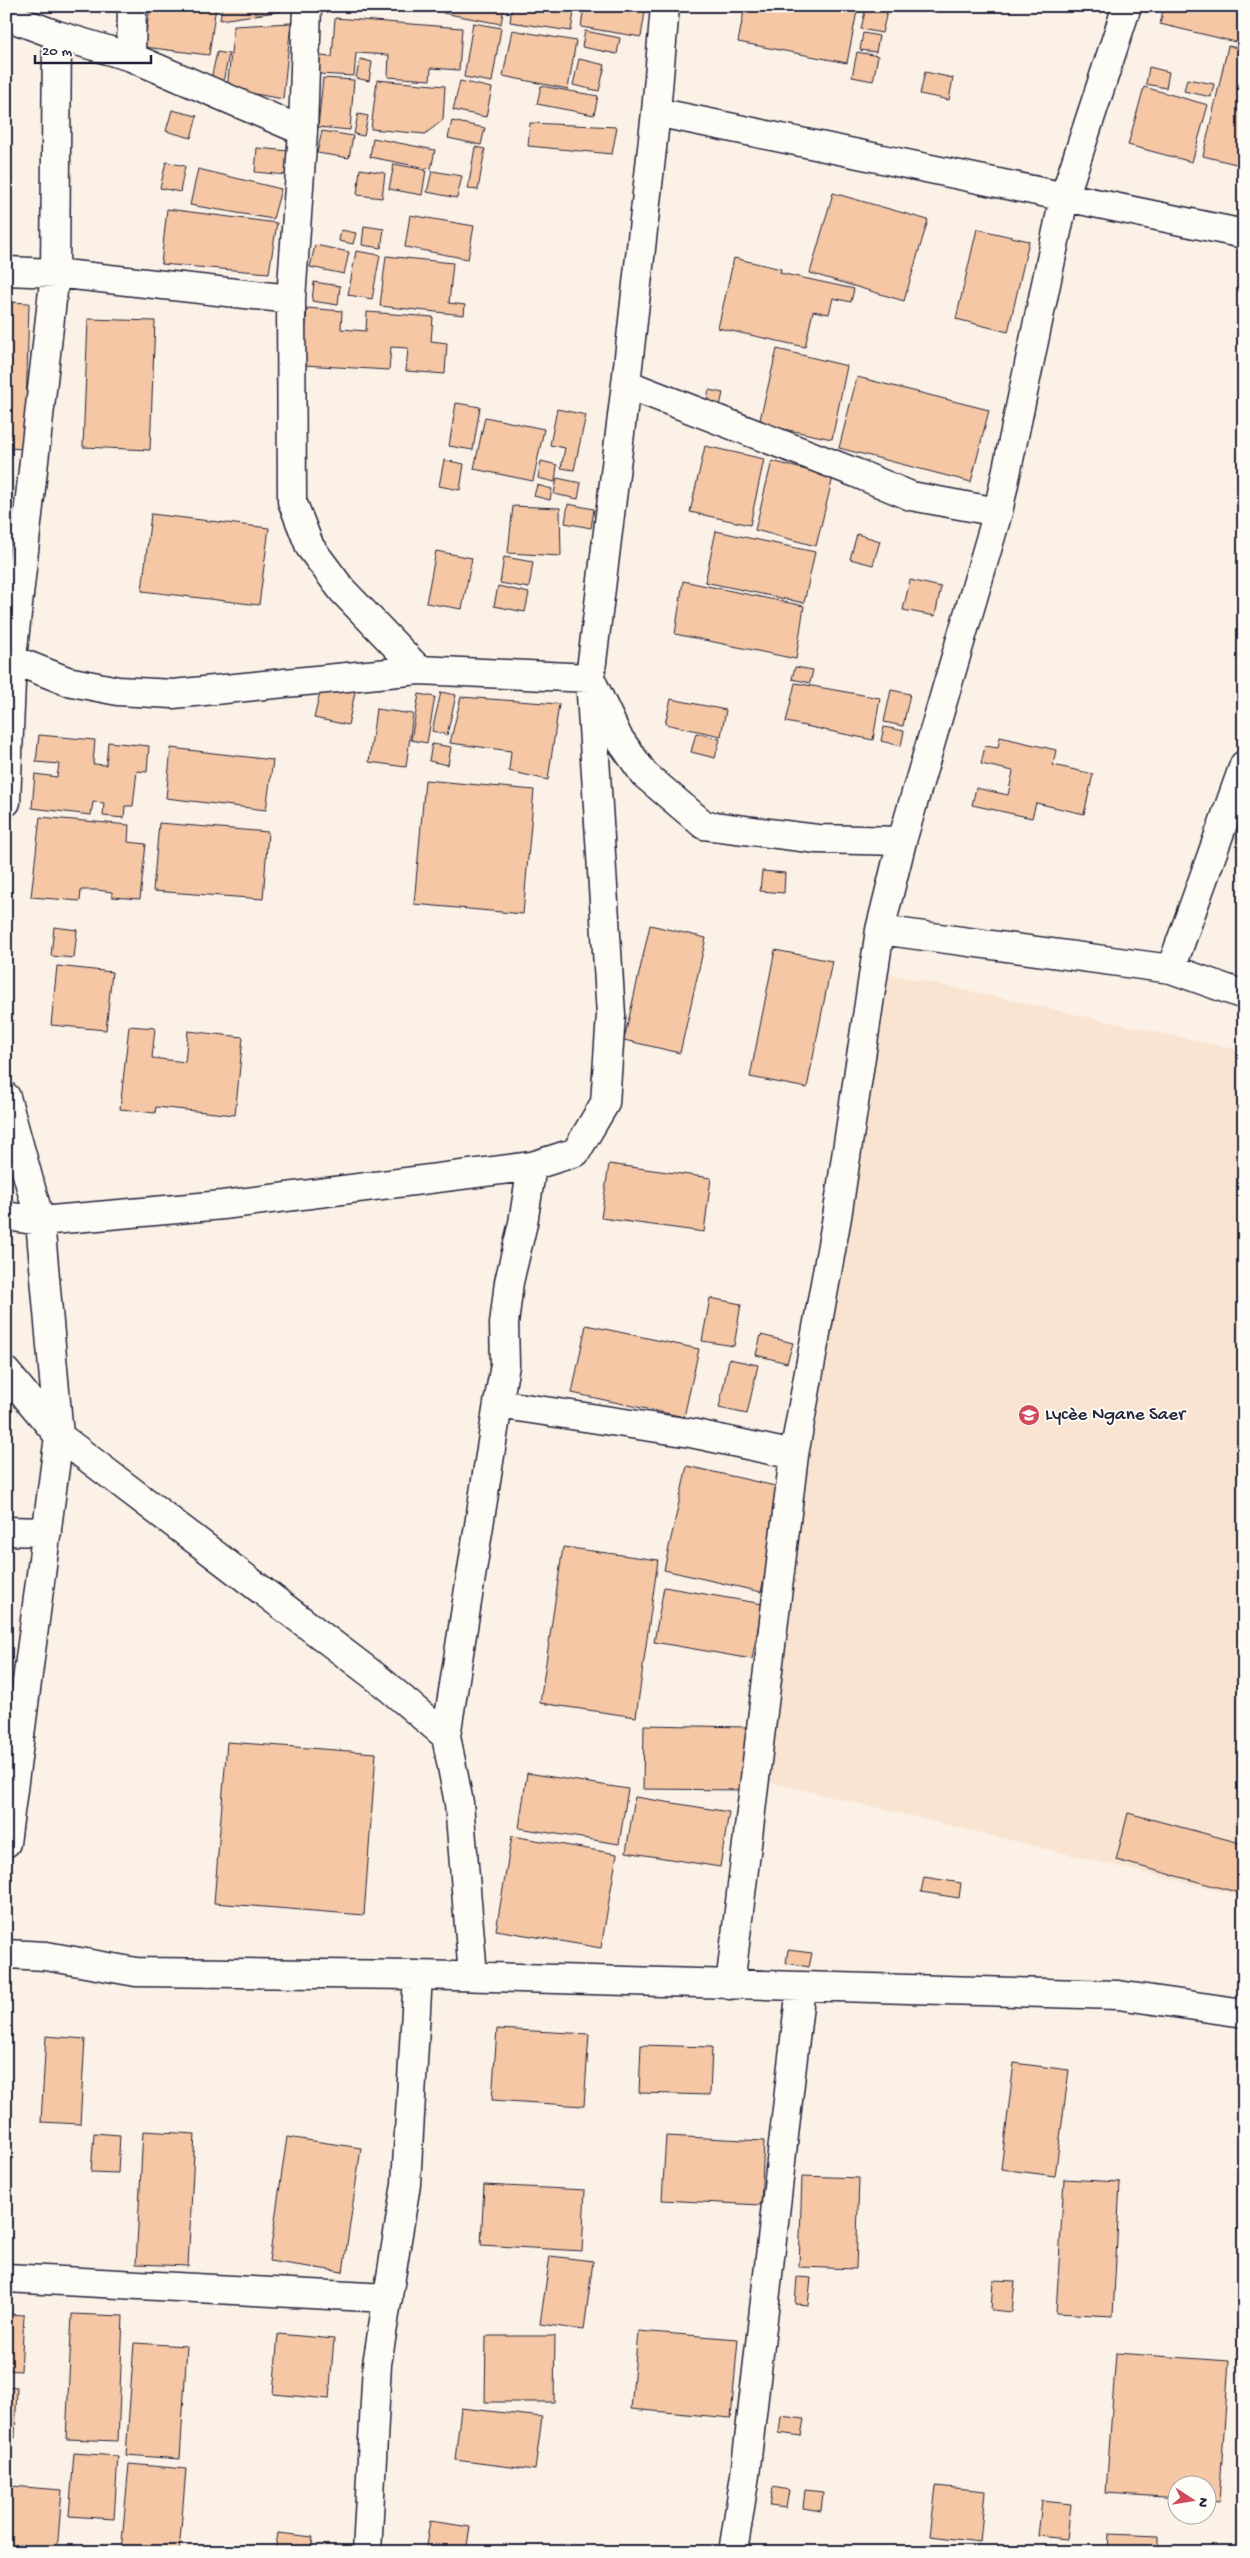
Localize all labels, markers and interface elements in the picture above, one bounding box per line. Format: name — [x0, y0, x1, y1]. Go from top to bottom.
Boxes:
scale bar — [35, 32, 151, 64]
text: 20 m — [42, 43, 72, 61]
school or university icon: Lycèe Ngane Saer — [1017, 1403, 1041, 1427]
place label: Lycèe Ngane Saer — [1045, 1404, 1187, 1427]
north arrow — [1168, 2476, 1218, 2526]
text: N — [1193, 2496, 1212, 2508]

